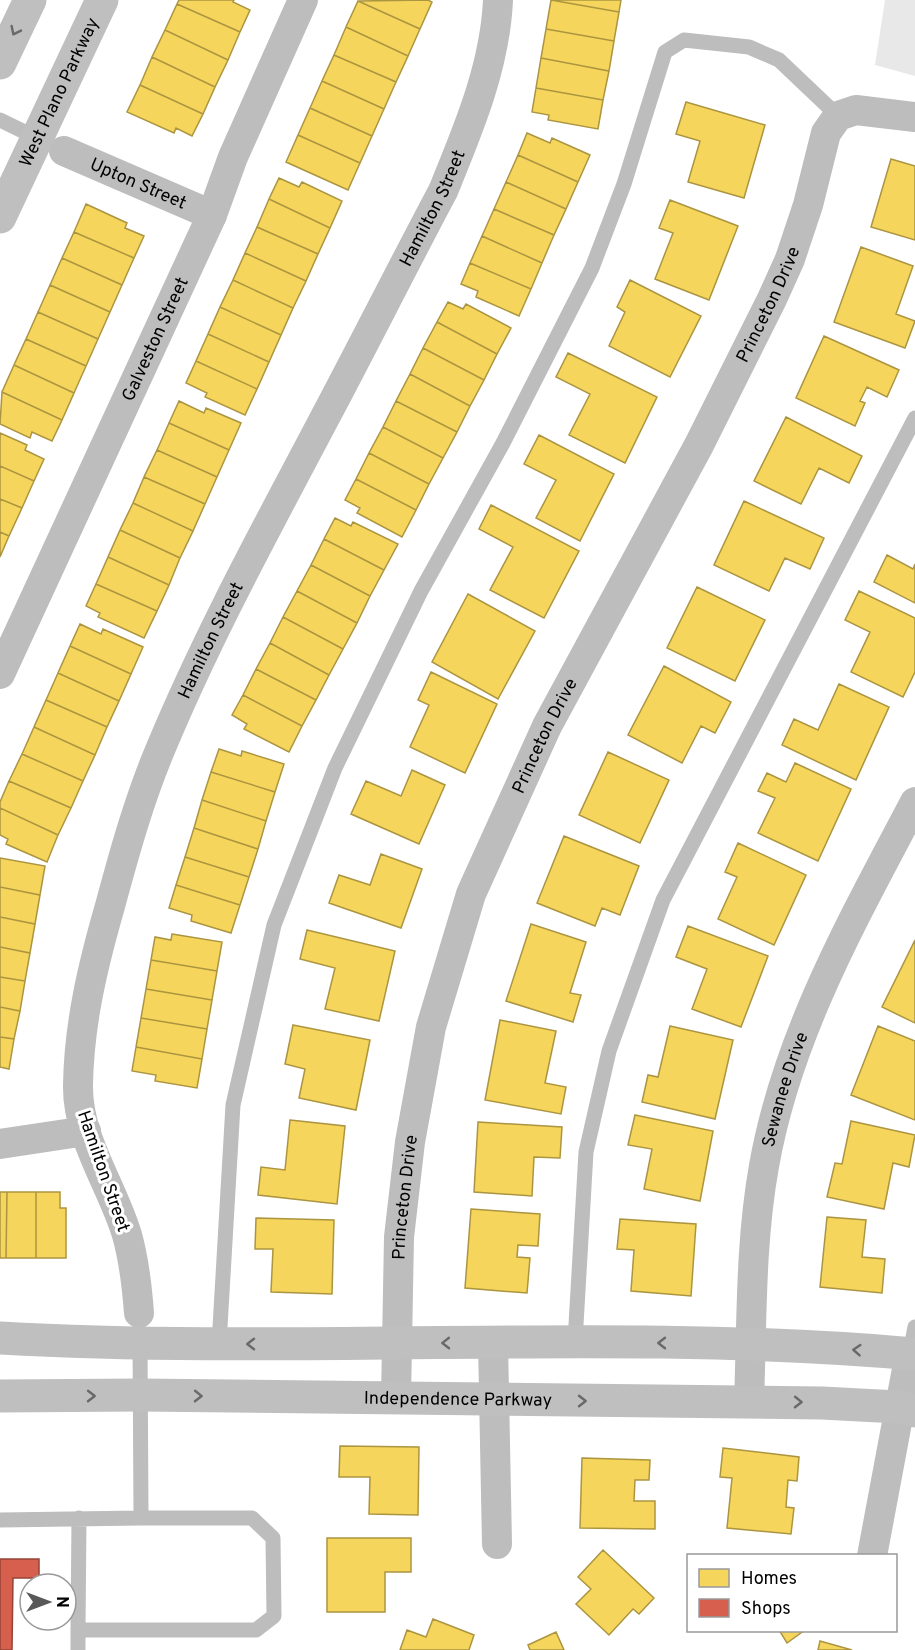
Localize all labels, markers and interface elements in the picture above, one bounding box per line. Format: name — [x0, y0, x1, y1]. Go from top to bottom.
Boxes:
street label: West Plano Parkway — [15, 14, 105, 171]
one-way arrow — [11, 25, 23, 36]
street label: Hamilton Street — [395, 147, 471, 271]
street label: Upton Street — [86, 154, 190, 216]
street label: Princeton Drive — [732, 244, 806, 367]
street label: Galveston Street — [118, 274, 195, 405]
street label: Hamilton Street — [174, 579, 250, 703]
street label: Princeton Drive — [508, 675, 584, 798]
street label: Sewanee Drive — [758, 1029, 814, 1150]
street label: Hamilton Street — [71, 1108, 134, 1235]
street label: Princeton Drive — [389, 1133, 424, 1260]
one-way arrow — [441, 1337, 450, 1350]
one-way arrow — [657, 1337, 666, 1349]
one-way arrow — [246, 1338, 255, 1350]
one-way arrow — [852, 1344, 861, 1357]
street label: Independence Parkway — [364, 1388, 552, 1413]
one-way arrow — [87, 1390, 96, 1402]
one-way arrow — [194, 1390, 203, 1402]
one-way arrow — [578, 1394, 587, 1407]
one-way arrow — [794, 1396, 803, 1409]
legend — [687, 1554, 897, 1632]
text: Homes — [741, 1568, 797, 1591]
north arrow — [18, 1572, 78, 1632]
text: N — [51, 1596, 71, 1608]
text: Shops — [741, 1598, 791, 1621]

